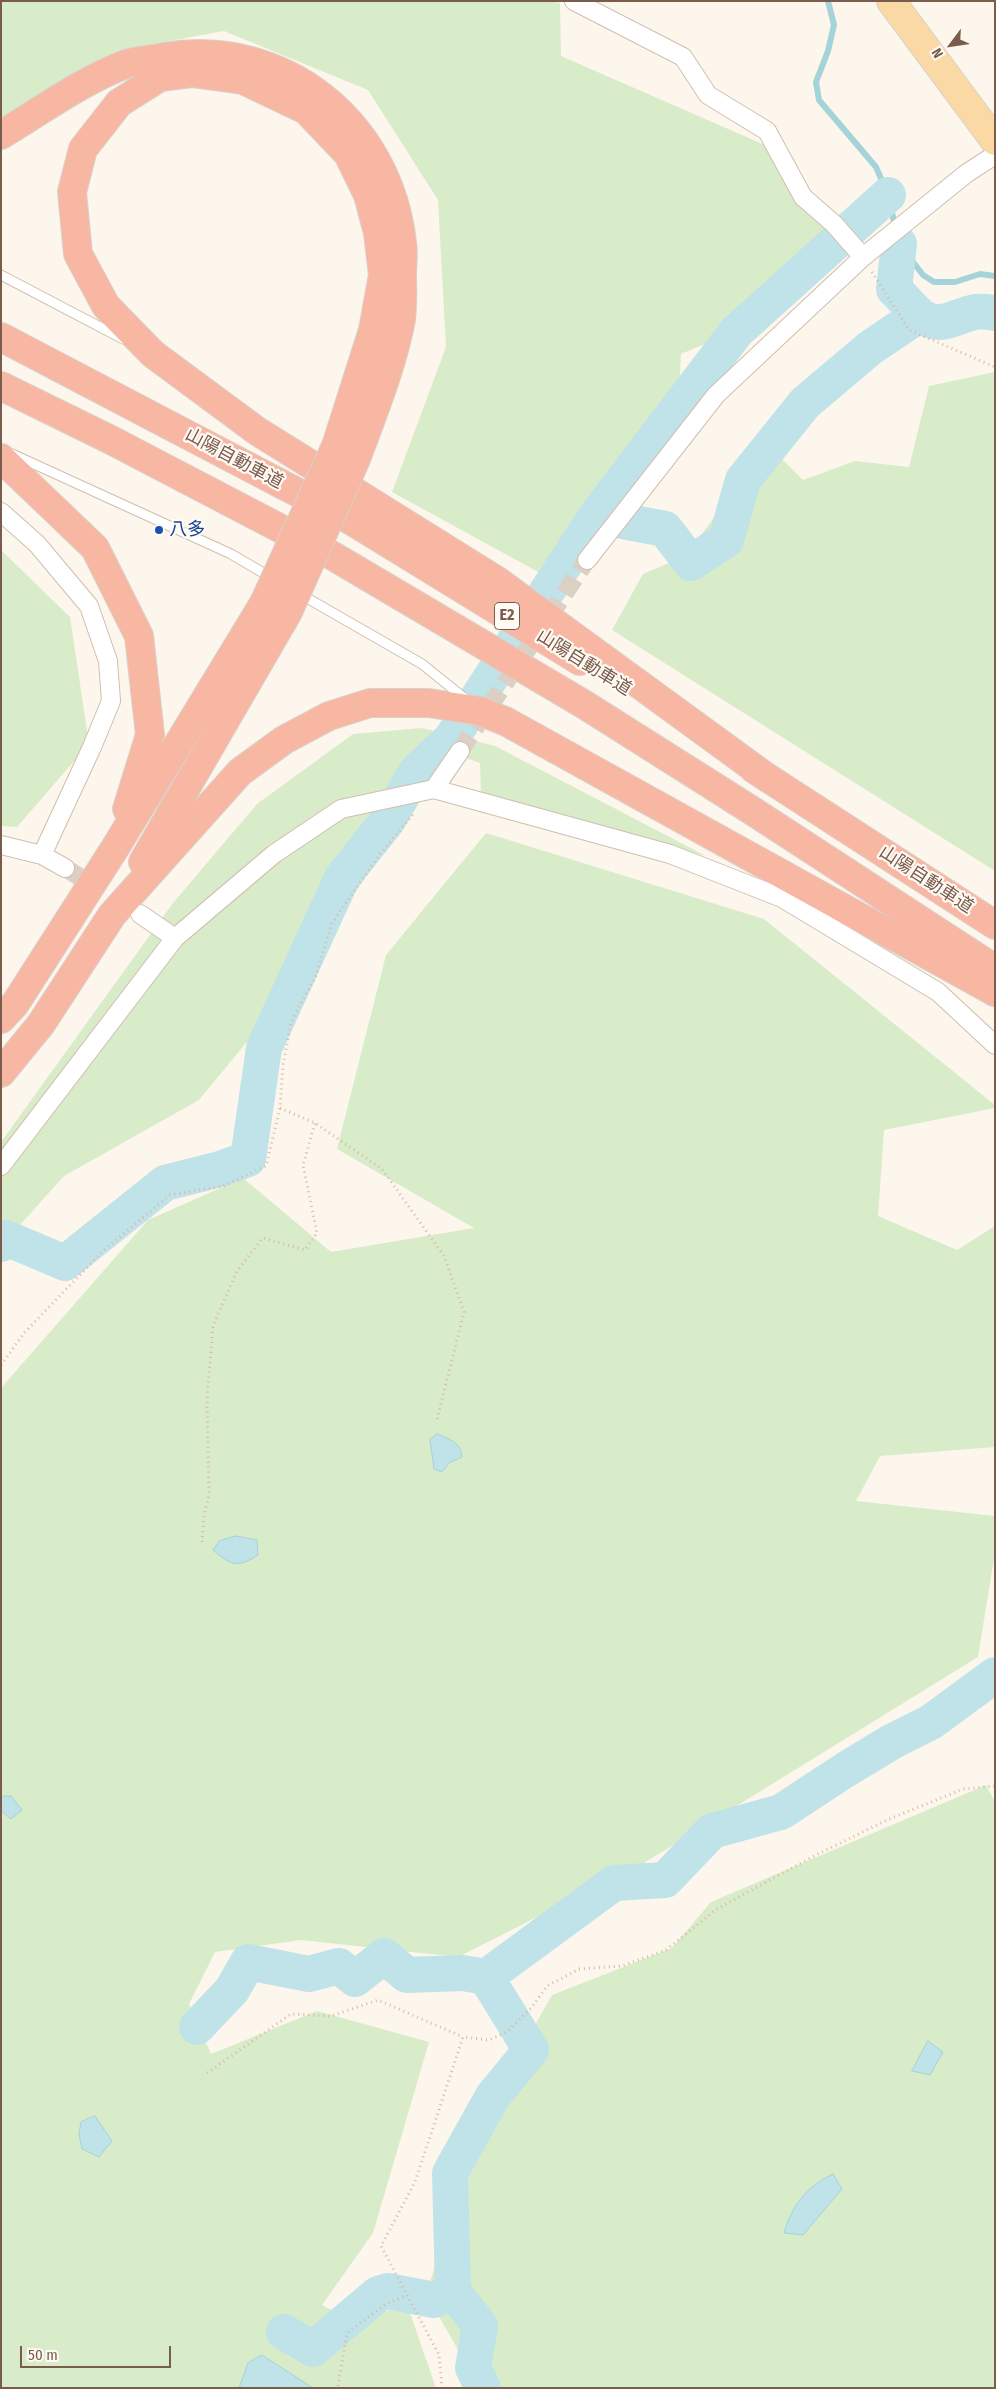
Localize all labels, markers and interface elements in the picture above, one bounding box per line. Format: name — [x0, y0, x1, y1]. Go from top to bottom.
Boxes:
north arrow — [926, 20, 976, 70]
text: N — [928, 45, 947, 61]
street label: 山陽自動車道 — [181, 424, 287, 494]
place label: 八多 — [169, 519, 205, 541]
marker: 八多 — [153, 524, 165, 536]
road number: E2 — [494, 602, 520, 630]
street label: 山陽自動車道 — [532, 625, 636, 701]
street label: 山陽自動車道 — [875, 842, 977, 918]
scale bar — [22, 2336, 174, 2368]
text: 50 m — [28, 2346, 58, 2364]

